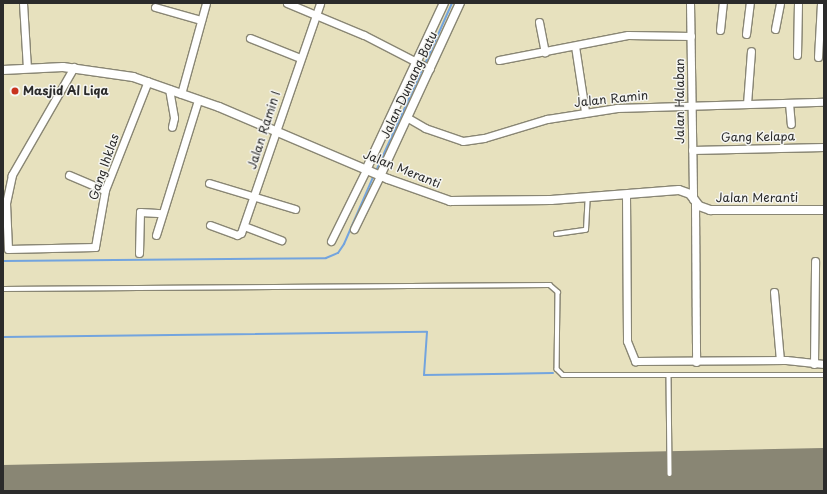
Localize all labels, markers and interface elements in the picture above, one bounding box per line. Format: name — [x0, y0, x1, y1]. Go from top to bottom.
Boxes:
street label: Jalan Dumang Batu — [378, 29, 440, 141]
street label: Jalan Halaban — [673, 58, 687, 144]
place label: Masjid Al Liqa — [23, 84, 110, 98]
marker: Masjid Al Liqa — [10, 86, 20, 96]
street label: Jalan Ramin — [574, 88, 648, 110]
street label: Jalan Ramin I — [245, 89, 283, 171]
street label: Gang Kelapa — [721, 129, 795, 145]
street label: Gang Ihklas — [86, 132, 122, 202]
street label: Jalan Meranti — [361, 147, 443, 191]
street label: Jalan Meranti — [716, 191, 798, 205]

